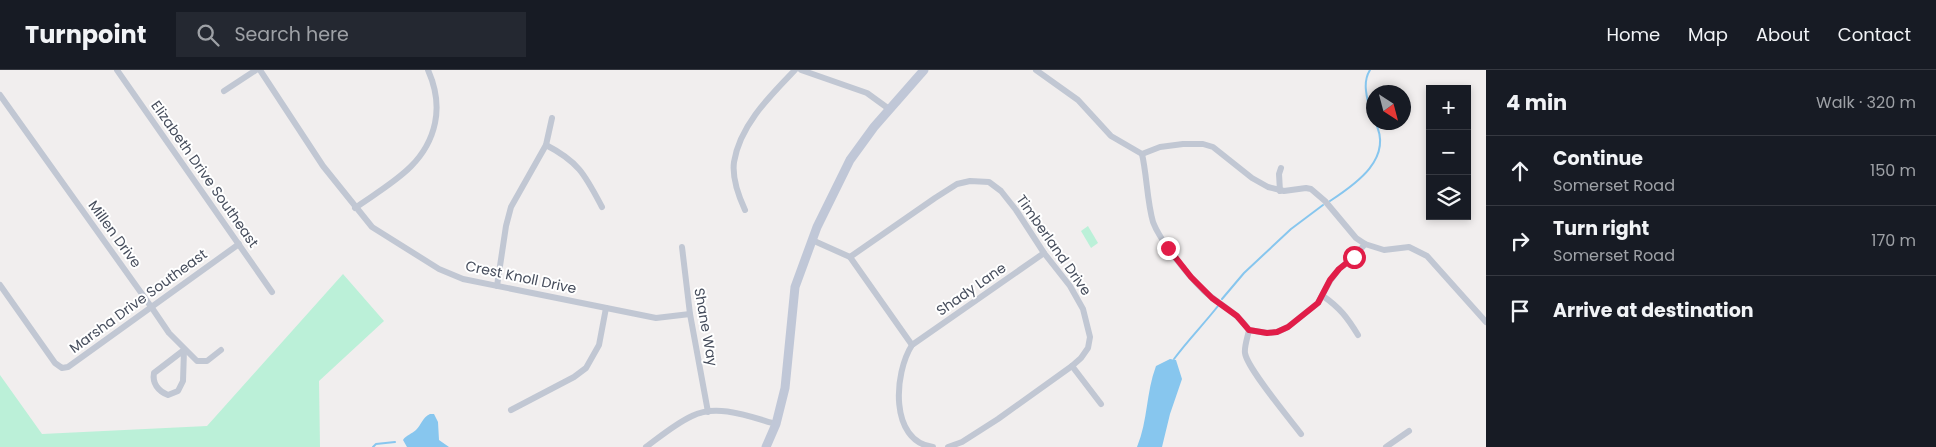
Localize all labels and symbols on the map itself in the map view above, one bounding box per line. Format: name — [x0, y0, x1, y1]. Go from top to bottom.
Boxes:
north arrow — [1366, 85, 1411, 130]
street label: Elizabeth Drive Southeast — [146, 96, 264, 252]
street label: Timberland Drive — [1012, 191, 1096, 300]
street label: Millen Drive — [84, 196, 146, 272]
route end — [1157, 237, 1180, 260]
street label: Marsha Drive Southeast — [65, 244, 211, 358]
route start — [1343, 246, 1366, 269]
street label: Crest Knoll Drive — [464, 255, 579, 299]
street label: Shady Lane — [932, 257, 1010, 320]
street label: Shane Way — [689, 286, 723, 368]

